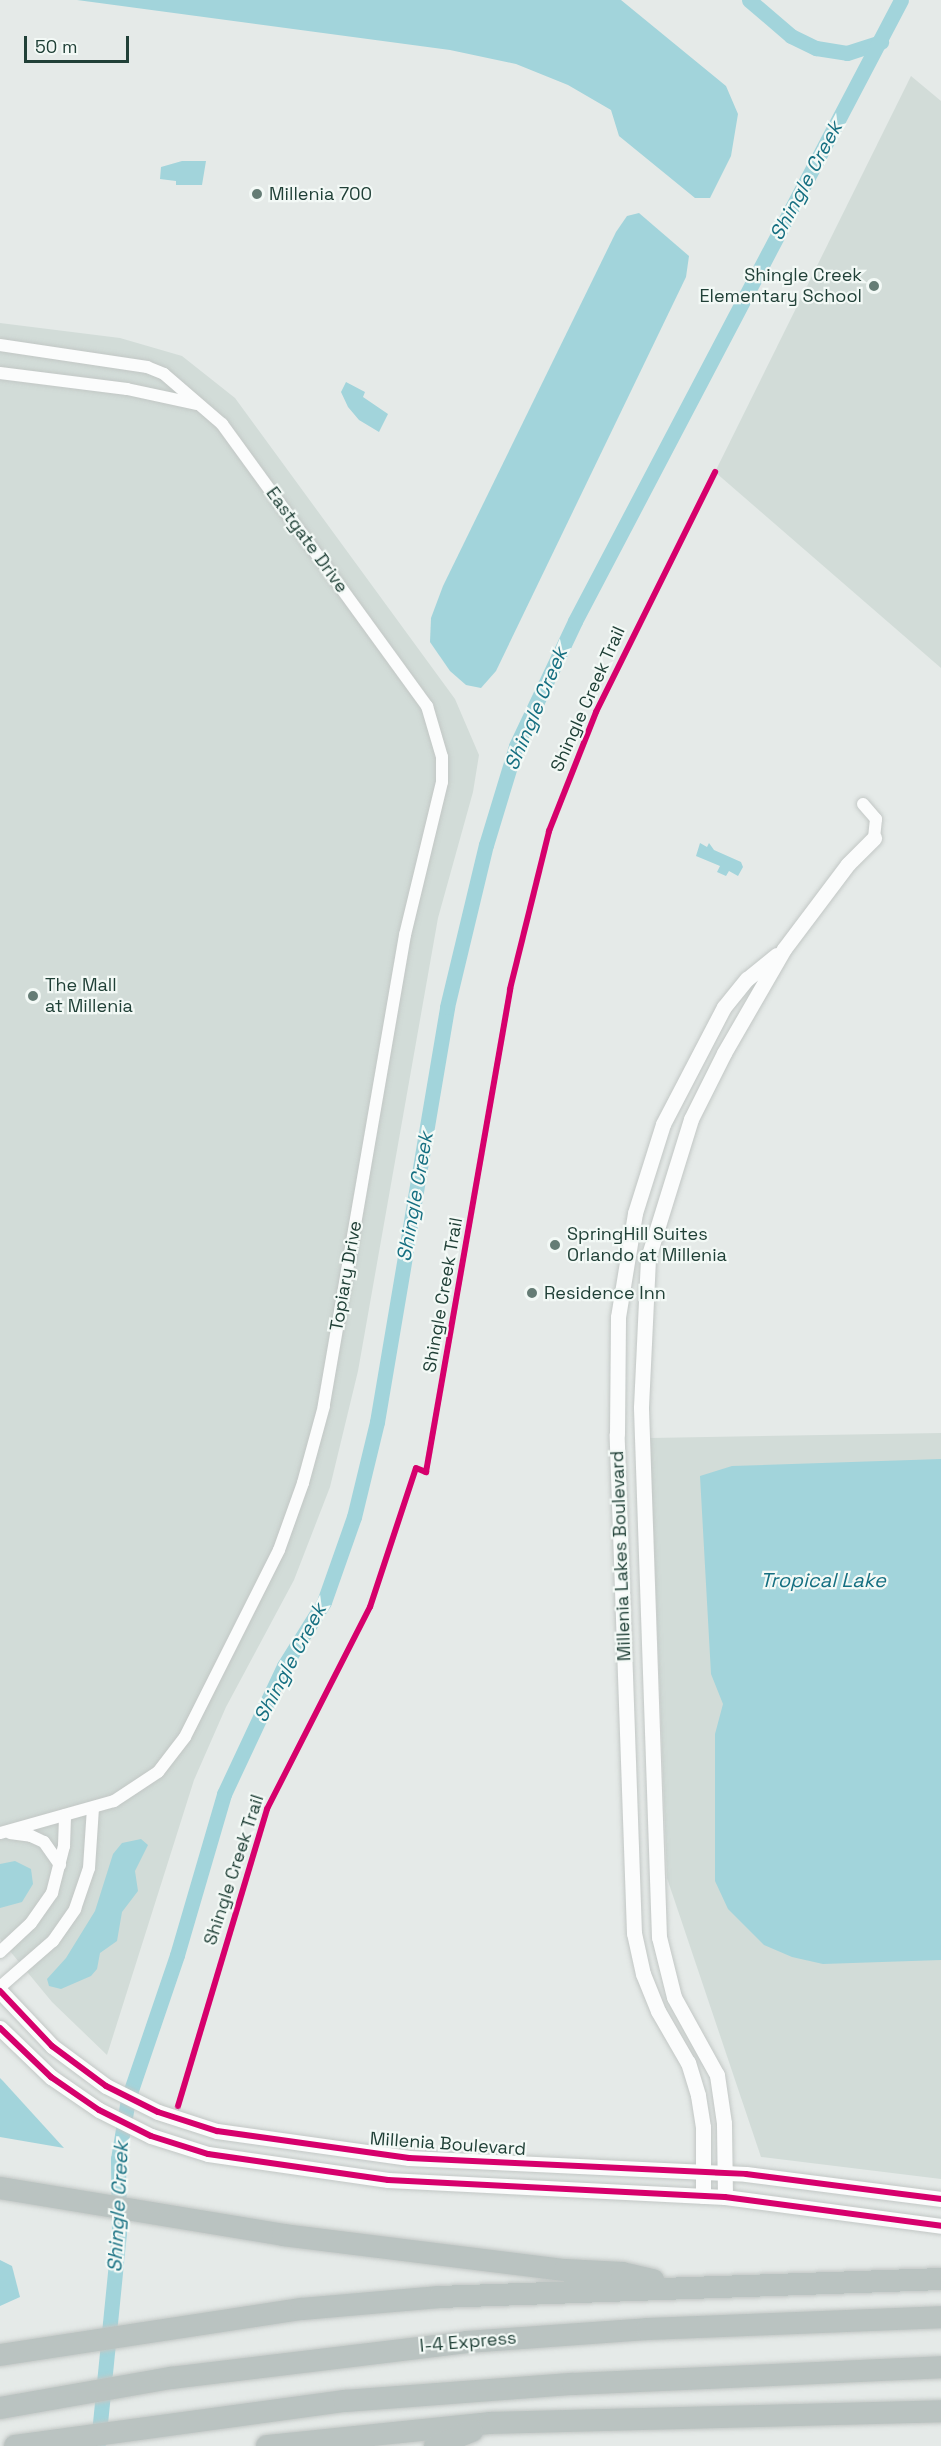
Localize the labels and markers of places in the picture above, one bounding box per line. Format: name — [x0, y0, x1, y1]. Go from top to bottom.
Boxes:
place label: Millenia 700 — [269, 183, 372, 205]
marker: Millenia 700 — [250, 187, 264, 201]
place label: Shingle Creek Elementary School — [699, 265, 862, 308]
marker: Shingle Creek Elementary School — [867, 279, 881, 293]
place label: The Mall at Millenia — [45, 975, 133, 1018]
marker: The Mall at Millenia — [26, 989, 40, 1003]
place label: SpringHill Suites Orlando at Millenia — [567, 1224, 727, 1266]
marker: SpringHill Suites Orlando at Millenia — [548, 1238, 562, 1252]
place label: Residence Inn — [544, 1282, 666, 1304]
marker: Residence Inn — [525, 1286, 539, 1300]

